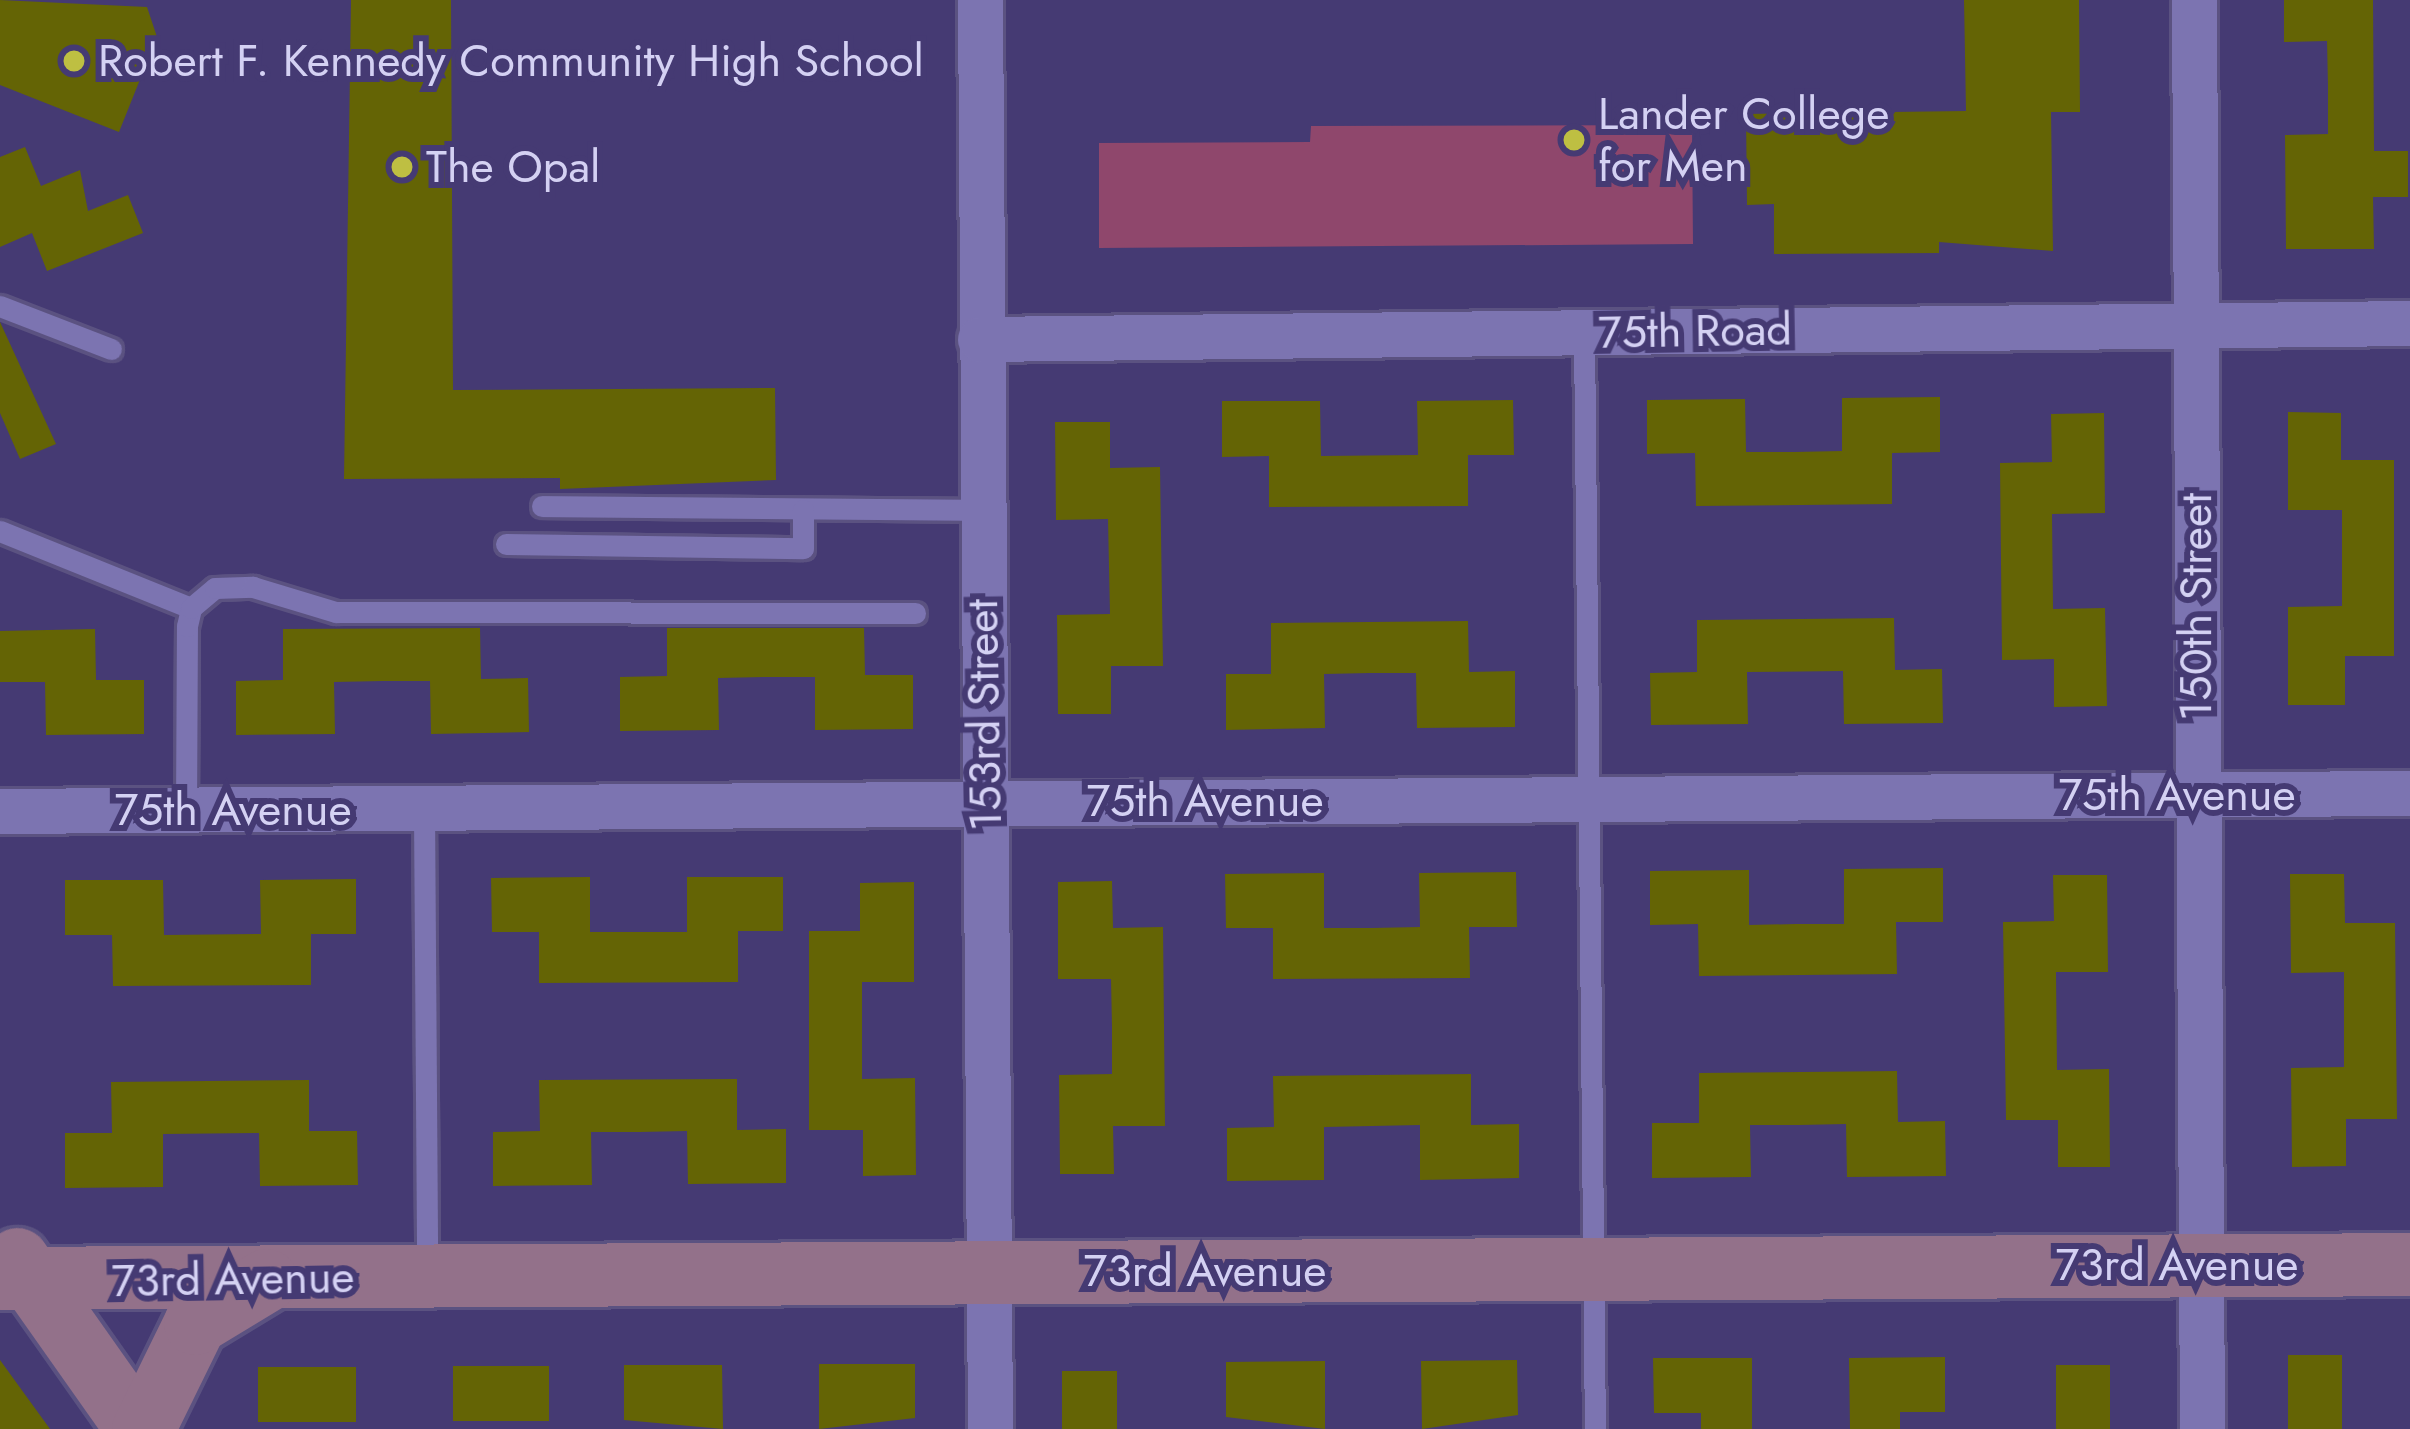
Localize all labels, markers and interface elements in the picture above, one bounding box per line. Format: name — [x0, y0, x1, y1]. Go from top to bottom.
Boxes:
place label: Robert F. Kennedy Community High School — [98, 34, 924, 88]
marker: Robert F. Kennedy Community High School — [61, 48, 87, 74]
place label: Lander College for Men — [1598, 87, 1889, 193]
marker: Lander College for Men — [1561, 127, 1587, 153]
place label: The Opal — [426, 140, 600, 194]
marker: The Opal — [389, 154, 415, 180]
street label: 75th Road — [1598, 302, 1792, 360]
street label: 150th Street — [2169, 493, 2223, 721]
street label: 153rd Street — [955, 598, 1013, 832]
street label: 75th Avenue — [2058, 768, 2296, 822]
street label: 75th Avenue — [1086, 774, 1324, 828]
street label: 75th Avenue — [114, 783, 352, 837]
street label: 73rd Avenue — [2056, 1238, 2298, 1292]
street label: 73rd Avenue — [1084, 1244, 1326, 1298]
street label: 73rd Avenue — [111, 1250, 355, 1308]

